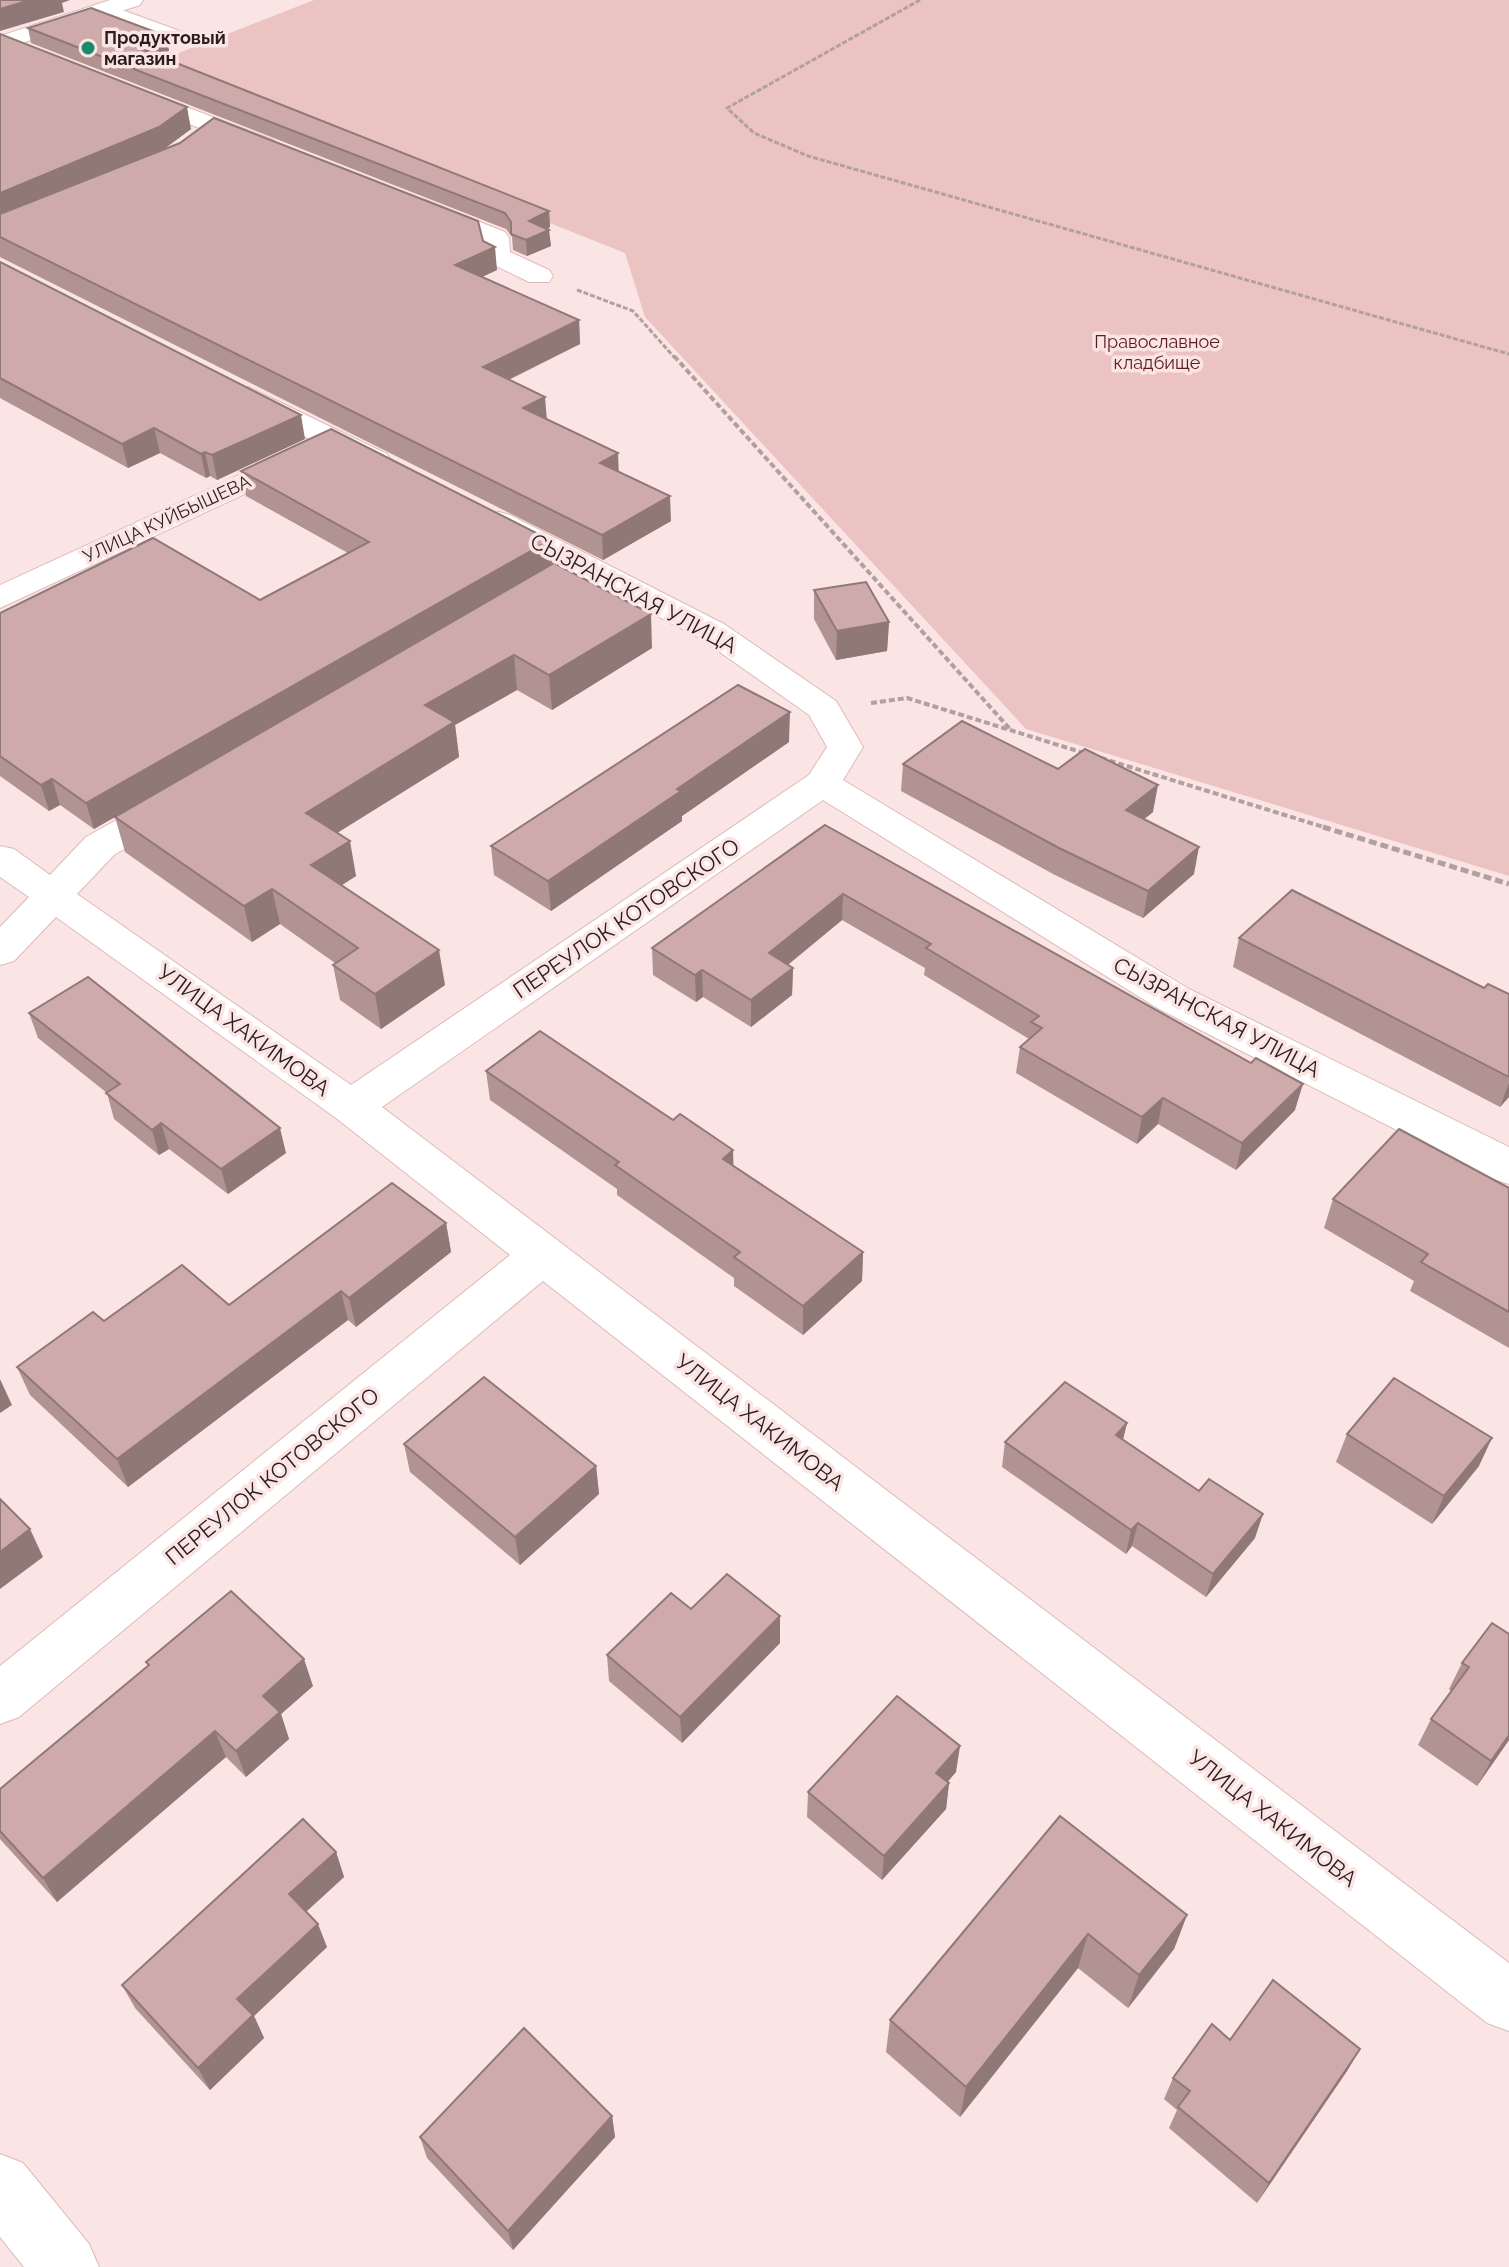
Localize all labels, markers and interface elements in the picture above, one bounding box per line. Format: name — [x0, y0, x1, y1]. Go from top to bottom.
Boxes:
place label: Продуктовый магазин — [104, 27, 226, 69]
marker: Продуктовый магазин — [79, 39, 97, 57]
park label: Православное кладбище — [1094, 331, 1220, 373]
street label: УЛИЦА КУЙБЫШЕВА — [80, 470, 254, 567]
street label: СЫЗРАНСКАЯ УЛИЦА — [526, 527, 742, 659]
street label: ПЕРЕУЛОК КОТОВСКОГО — [508, 833, 744, 1003]
street label: СЫЗРАНСКАЯ УЛИЦА — [1109, 951, 1325, 1083]
street label: УЛИЦА ХАКИМОВА — [153, 959, 335, 1101]
street label: УЛИЦА ХАКИМОВА — [671, 1348, 850, 1496]
street label: ПЕРЕУЛОК КОТОВСКОГО — [160, 1382, 384, 1570]
street label: УЛИЦА ХАКИМОВА — [1184, 1744, 1363, 1892]

